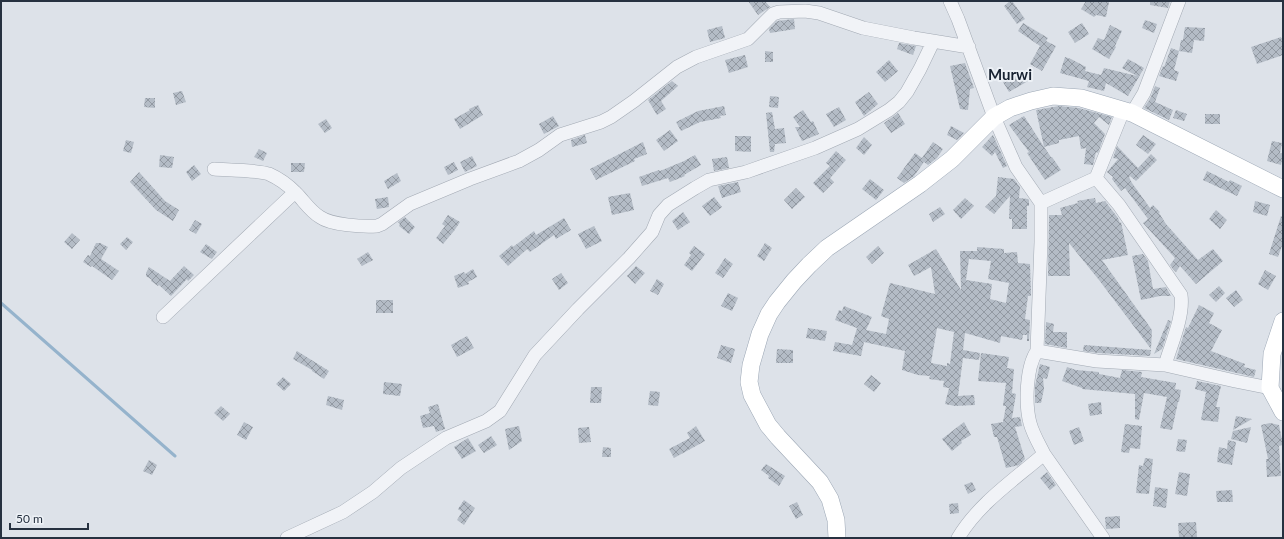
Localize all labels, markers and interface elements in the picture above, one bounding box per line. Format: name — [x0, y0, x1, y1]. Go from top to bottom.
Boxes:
district label: Murwi — [988, 65, 1032, 83]
scale bar — [10, 505, 88, 531]
text: 50 m — [16, 511, 43, 526]

